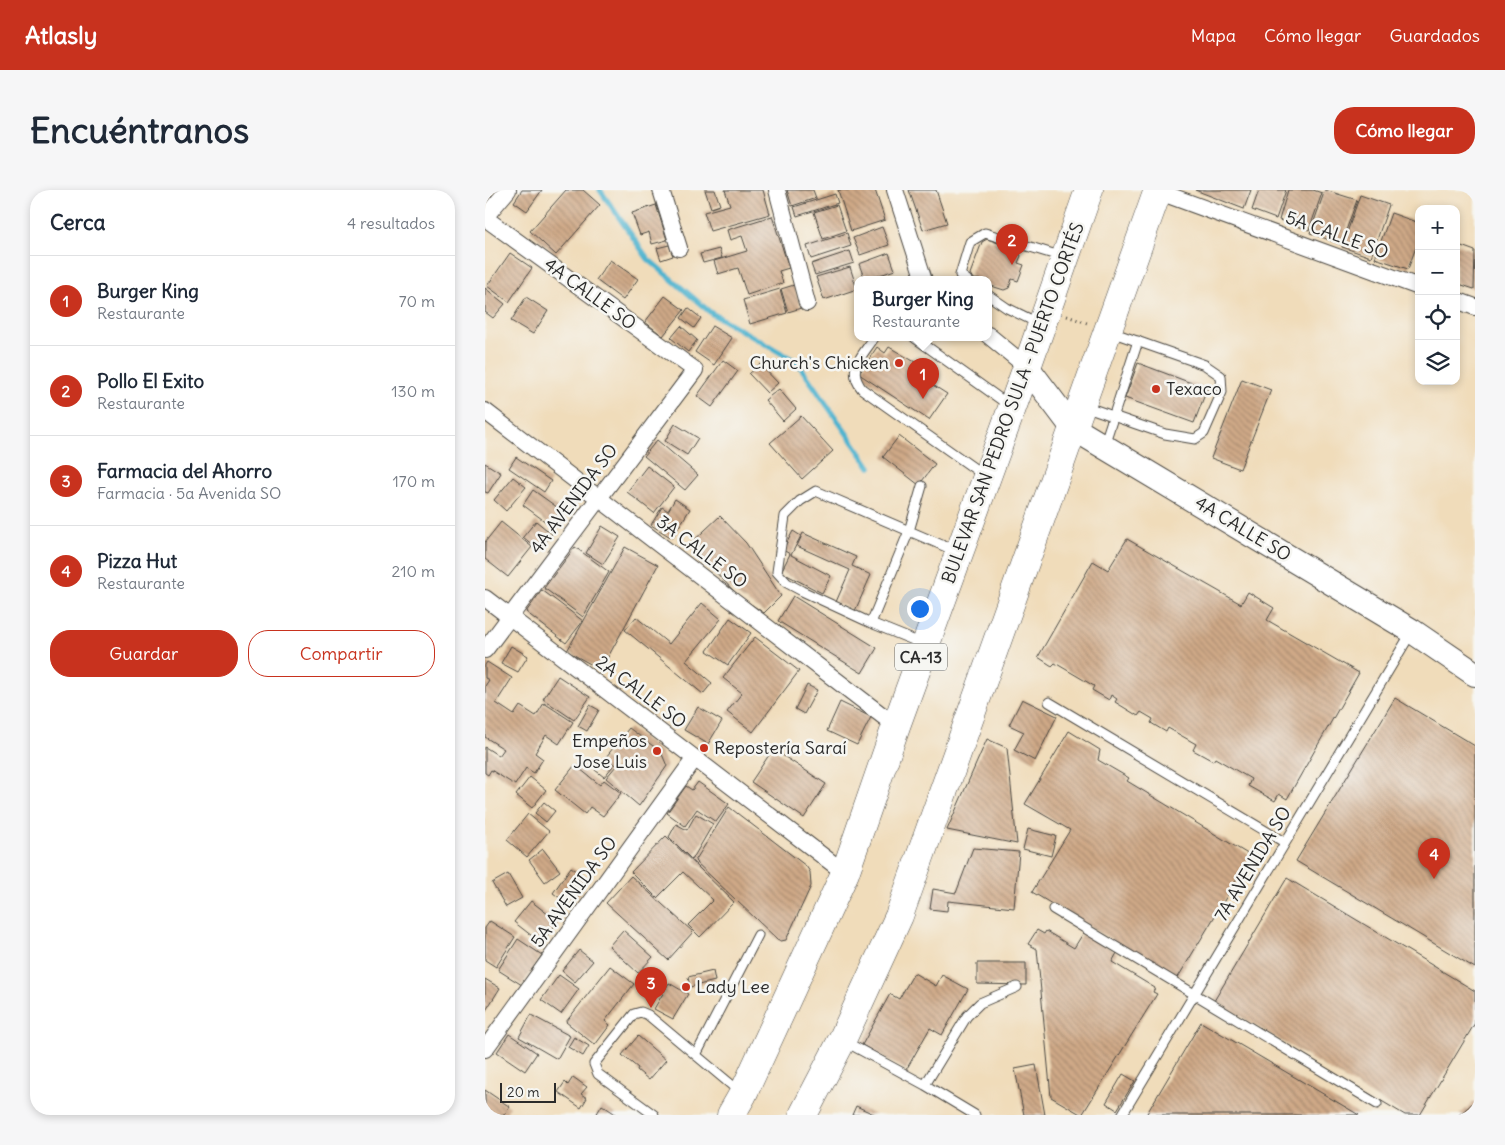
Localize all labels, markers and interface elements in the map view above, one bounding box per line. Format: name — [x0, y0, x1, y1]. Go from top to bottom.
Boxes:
text: Atlasly — [25, 20, 97, 50]
text: Mapa — [1191, 24, 1236, 47]
text: Cómo llegar — [1264, 24, 1361, 47]
text: Guardados — [1389, 24, 1480, 47]
button: Cómo llegar — [1334, 107, 1475, 154]
text: Encuéntranos — [30, 108, 249, 152]
street label: 5A CALLE SO — [1283, 205, 1392, 264]
map controls — [1415, 205, 1460, 385]
button: + — [1415, 205, 1460, 250]
text: Cerca — [50, 209, 105, 236]
text: 4 resultados — [347, 213, 435, 233]
street label: BULEVAR SAN PEDRO SULA - PUERTO CORTÉS — [936, 219, 1089, 587]
pin: 2 — [996, 224, 1028, 265]
button: − — [1415, 250, 1460, 295]
street label: 4A CALLE SO — [540, 253, 641, 335]
popup — [854, 276, 992, 341]
text: Burger King — [97, 279, 199, 303]
text: Burger King — [872, 287, 974, 311]
text: 1 — [63, 291, 69, 311]
text: 70 m — [399, 291, 435, 311]
button: locate — [1415, 295, 1460, 340]
text: Restaurante — [97, 303, 185, 323]
text: Restaurante — [872, 311, 960, 331]
button: layers — [1415, 340, 1460, 385]
place label: Church's Chicken — [749, 351, 889, 374]
marker: Church's Chicken — [893, 357, 905, 369]
pin: 1 — [907, 358, 939, 399]
text: Pollo El Exito — [97, 369, 204, 393]
place label: Texaco — [1166, 377, 1222, 400]
text: 2 — [62, 381, 70, 401]
text: 130 m — [391, 381, 435, 401]
marker: Texaco — [1150, 383, 1162, 395]
text: Restaurante — [97, 393, 185, 413]
street label: 4A AVENIDA SO — [525, 439, 622, 558]
text: Farmacia del Ahorro — [97, 459, 272, 483]
text: 3 — [61, 471, 71, 491]
text: 170 m — [392, 471, 435, 491]
text: Farmacia · 5a Avenida SO — [97, 483, 281, 503]
street label: 4A CALLE SO — [1191, 491, 1295, 566]
street label: 3A CALLE SO — [652, 510, 752, 593]
text: Pizza Hut — [97, 549, 177, 573]
text: 4 — [61, 561, 71, 581]
text: 210 m — [392, 561, 435, 581]
text: Restaurante — [97, 573, 185, 593]
your location — [907, 596, 933, 622]
button: Guardar — [50, 630, 238, 677]
button: Compartir — [248, 630, 435, 677]
road number: CA-13 — [895, 644, 947, 671]
street label: 2A CALLE SO — [591, 650, 691, 733]
place label: Empeños Jose Luis — [572, 729, 647, 773]
place label: Repostería Saraí — [714, 736, 847, 759]
marker: Repostería Saraí — [698, 742, 710, 754]
marker: Empeños Jose Luis — [651, 745, 663, 757]
street label: 7A AVENIDA SO — [1209, 802, 1296, 925]
street label: 5A AVENIDA SO — [526, 832, 622, 952]
pin: 4 — [1418, 838, 1450, 879]
pin: 3 — [635, 967, 667, 1008]
place label: Lady Lee — [696, 975, 770, 998]
marker: Lady Lee — [680, 981, 692, 993]
scale bar — [500, 1080, 556, 1103]
text: 20 m — [507, 1083, 540, 1101]

